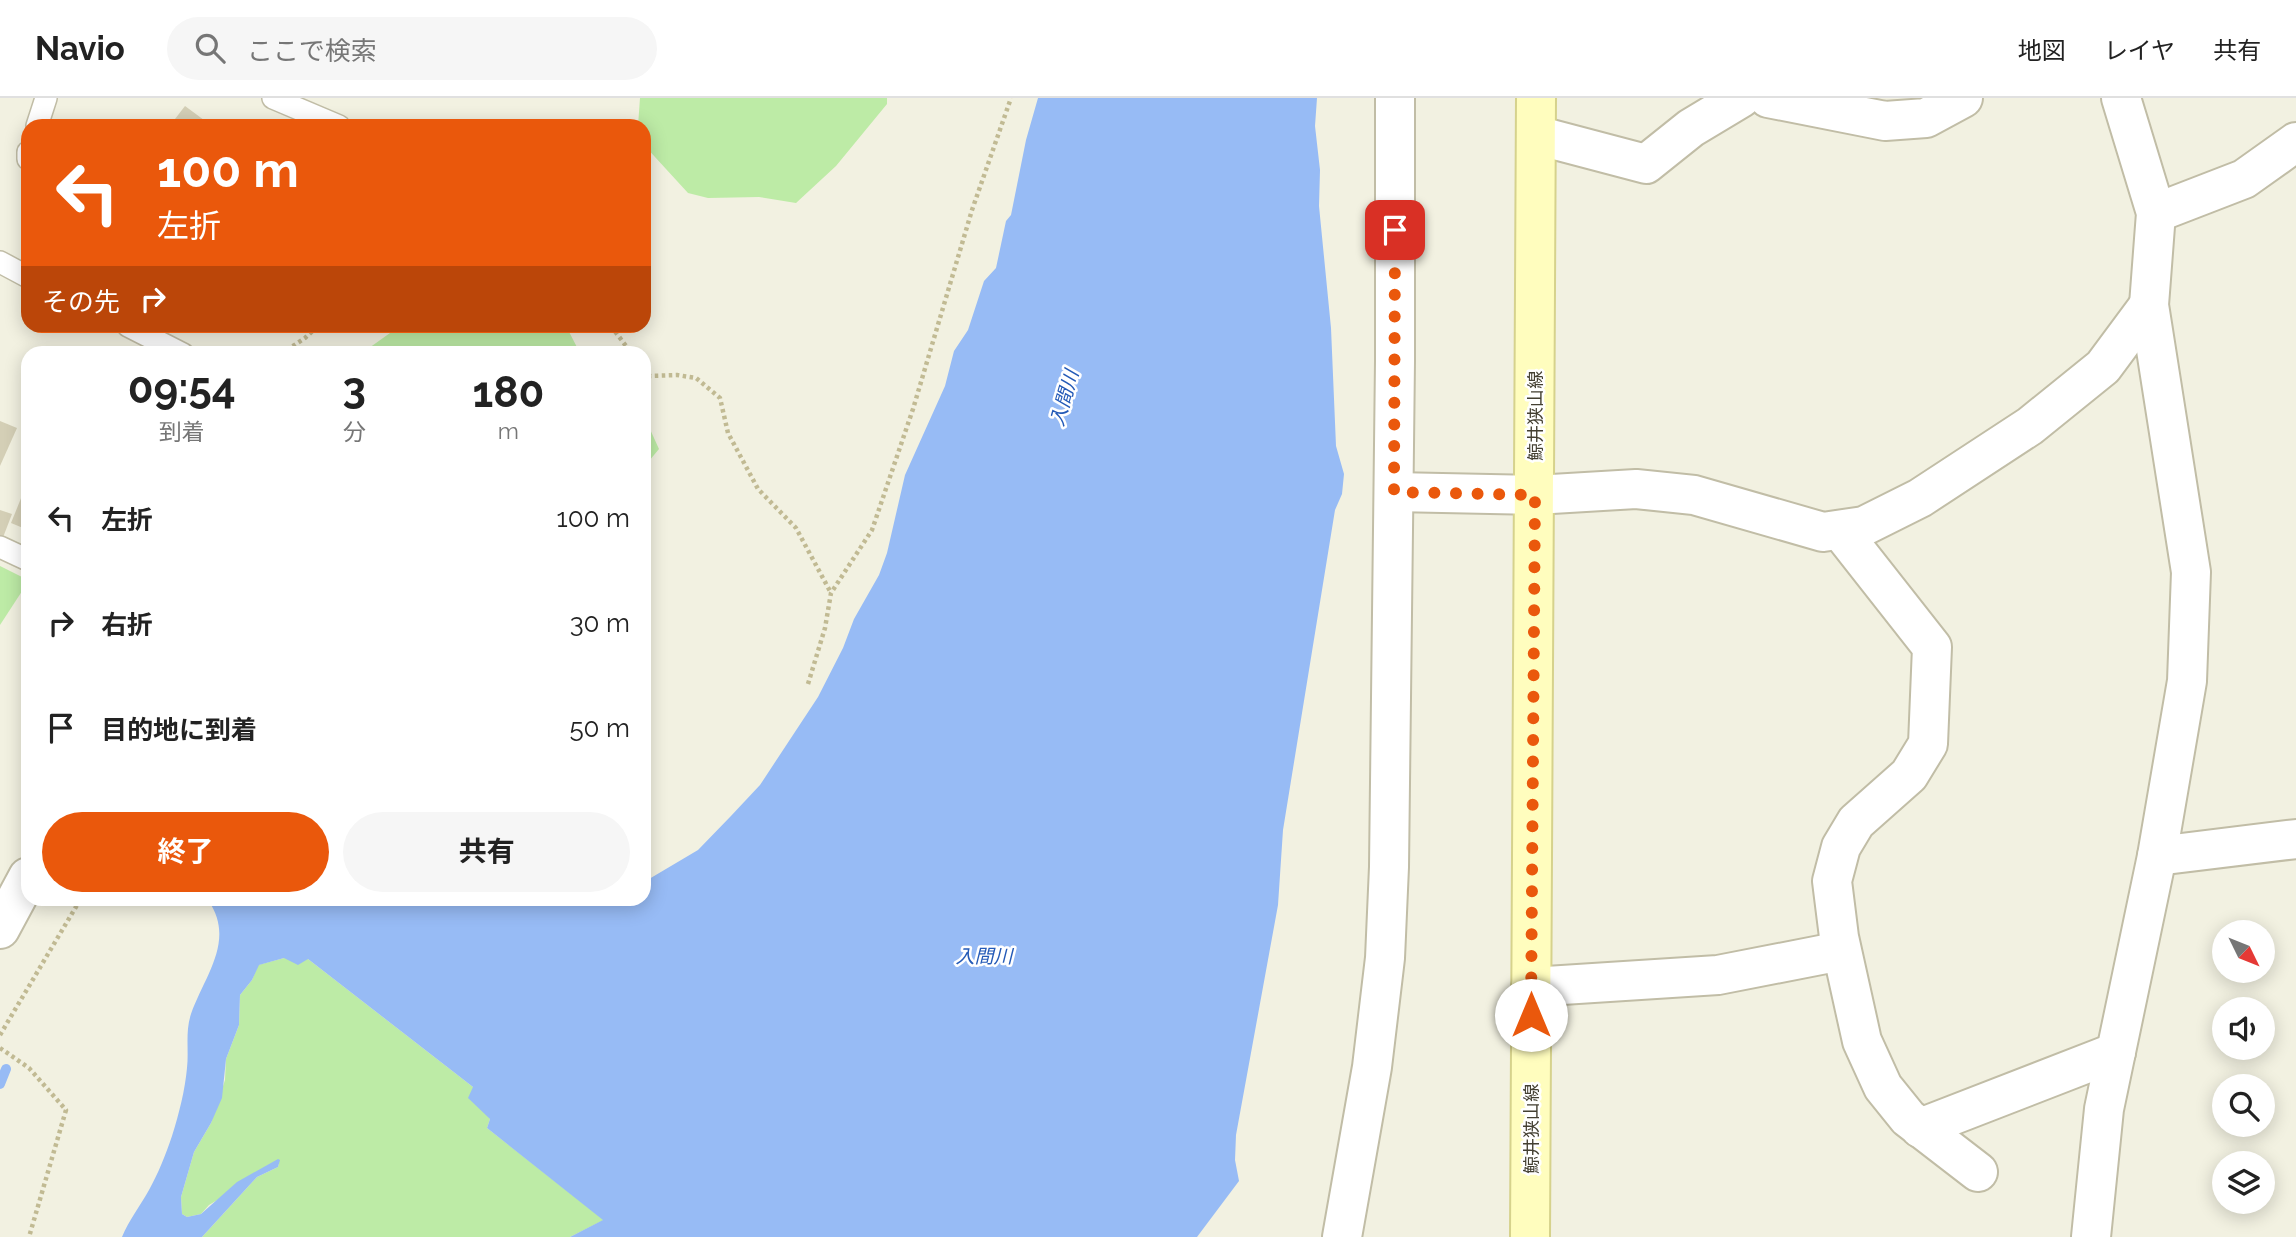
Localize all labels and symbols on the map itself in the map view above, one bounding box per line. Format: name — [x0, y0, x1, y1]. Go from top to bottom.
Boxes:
pin — [1365, 200, 1425, 260]
water label: 入間川 — [1046, 366, 1083, 428]
street label: 鯨井狭山線 — [1525, 371, 1546, 461]
north arrow — [2212, 920, 2275, 984]
water label: 入間川 — [955, 945, 1014, 967]
position arrow — [1494, 978, 1568, 1052]
street label: 鯨井狭山線 — [1521, 1084, 1542, 1174]

